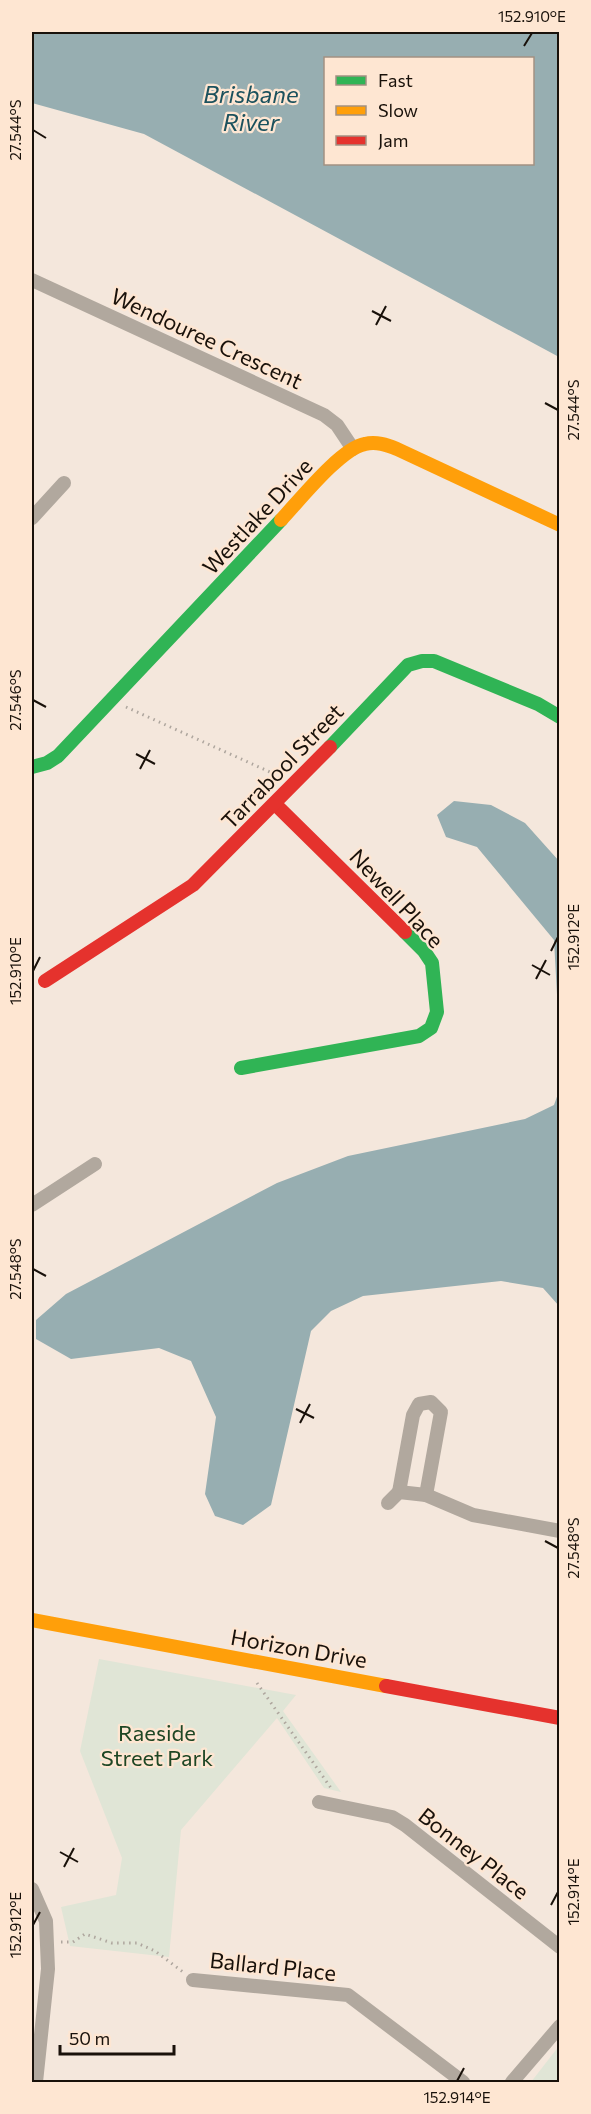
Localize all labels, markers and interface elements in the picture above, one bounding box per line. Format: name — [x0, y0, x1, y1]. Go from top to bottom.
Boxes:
text: 152.910°E — [498, 7, 566, 25]
legend — [324, 57, 534, 165]
text: Fast — [378, 69, 413, 91]
water label: Brisbane River — [203, 79, 299, 136]
text: 27.544°S — [6, 99, 24, 161]
text: Slow — [378, 99, 418, 121]
text: Jam — [378, 129, 408, 151]
street label: Wendouree Crescent — [107, 282, 307, 394]
text: 27.544°S — [564, 379, 582, 441]
street label: Westlake Drive — [196, 452, 318, 580]
text: 27.546°S — [6, 669, 24, 731]
street label: Tarrabool Street — [215, 698, 349, 834]
street label: Newell Place — [344, 843, 450, 953]
text: 152.912°E — [564, 904, 582, 970]
text: 152.910°E — [6, 937, 24, 1005]
text: 27.548°S — [6, 1238, 24, 1300]
text: 27.548°S — [564, 1517, 582, 1579]
street label: Horizon Drive — [229, 1623, 369, 1673]
park label: Raeside Street Park — [101, 1719, 213, 1771]
street label: Bonney Place — [413, 1801, 535, 1905]
text: 152.914°E — [564, 1858, 582, 1926]
text: 152.912°E — [6, 1892, 24, 1958]
street label: Ballard Place — [208, 1946, 338, 1986]
scale bar — [60, 2018, 174, 2056]
text: 50 m — [69, 2027, 110, 2049]
text: 152.914°E — [423, 2088, 491, 2106]

